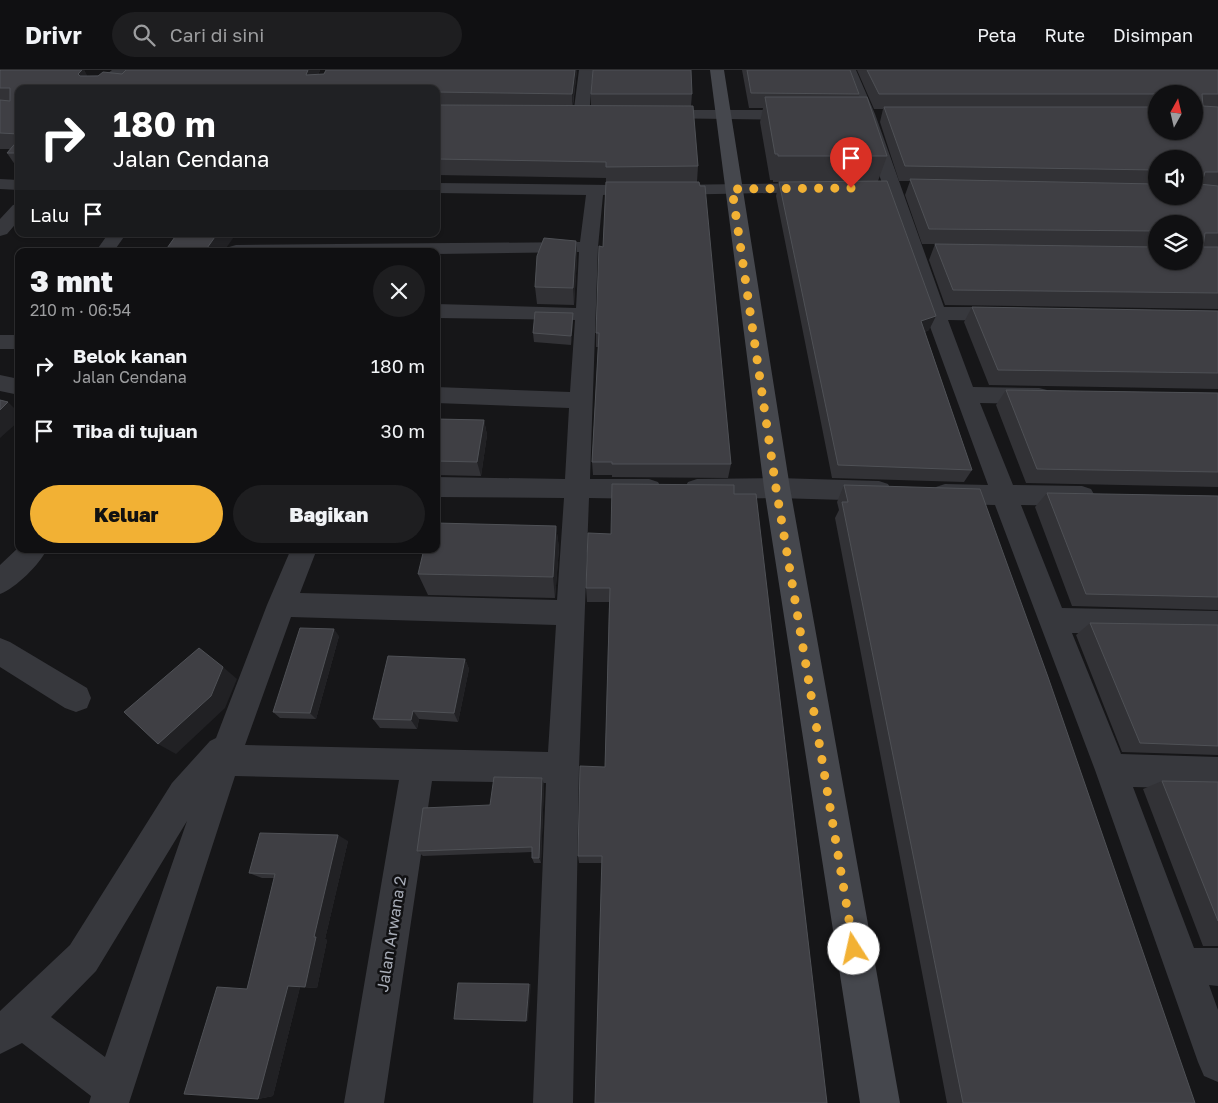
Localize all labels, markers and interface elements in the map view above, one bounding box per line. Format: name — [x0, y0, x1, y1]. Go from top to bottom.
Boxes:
search box — [112, 12, 462, 57]
text: Drivr — [25, 20, 82, 49]
icon: search — [130, 21, 158, 49]
text: Cari di sini — [170, 23, 264, 46]
text: Peta — [977, 24, 1017, 46]
text: Rute — [1045, 24, 1085, 46]
text: Disimpan — [1113, 24, 1193, 46]
north arrow — [1148, 85, 1202, 140]
map controls — [1148, 85, 1203, 270]
text: 180 m — [113, 103, 216, 145]
icon: right — [30, 105, 95, 170]
pin — [830, 137, 872, 188]
icon: arrive — [837, 144, 865, 172]
text: Jalan Cendana — [113, 145, 269, 172]
button: sound — [1148, 150, 1203, 205]
icon: arrive — [79, 200, 107, 228]
text: Lalu — [30, 203, 69, 226]
button: layers — [1148, 215, 1203, 270]
text: 3 mnt — [30, 263, 113, 299]
button: close — [373, 265, 425, 317]
text: 210 m · 06:54 — [30, 300, 131, 320]
text: Belok kanan — [73, 344, 187, 367]
icon: right — [30, 352, 58, 380]
text: 180 m — [371, 354, 425, 377]
text: Jalan Cendana — [73, 367, 187, 387]
icon: arrive — [30, 417, 58, 445]
text: Tiba di tujuan — [73, 419, 198, 442]
text: 30 m — [381, 419, 425, 442]
button: Keluar — [30, 485, 223, 543]
button: Bagikan — [233, 485, 425, 543]
street label: Jalan Arwana 2 — [372, 875, 410, 993]
position arrow — [827, 922, 879, 974]

